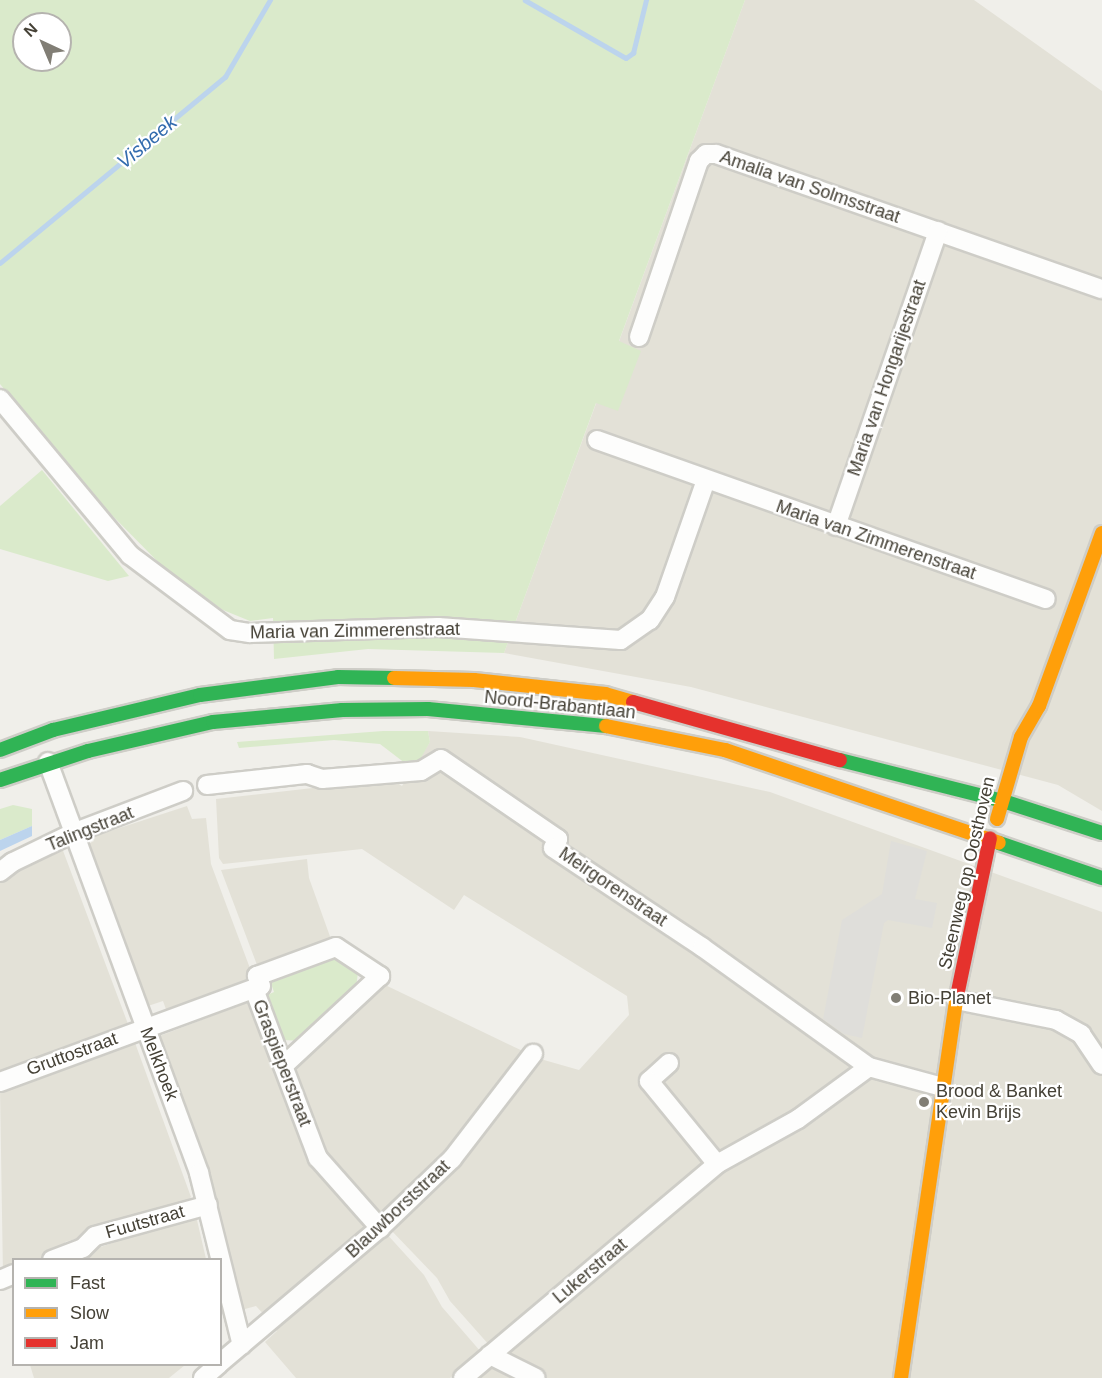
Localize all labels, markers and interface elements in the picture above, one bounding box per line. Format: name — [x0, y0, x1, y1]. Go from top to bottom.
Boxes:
north arrow — [12, 12, 72, 72]
text: N — [20, 20, 41, 40]
water label: Visbeek — [112, 110, 182, 174]
street label: Amalia van Solmsstraat — [717, 146, 903, 228]
street label: Maria van Hongarijestraat — [843, 277, 931, 479]
street label: Maria van Zimmerenstraat — [773, 496, 979, 584]
street label: Maria van Zimmerenstraat — [250, 618, 460, 644]
street label: Noord-Brabantlaan — [483, 686, 637, 724]
street label: Steenweg op Oosthoven — [934, 775, 1000, 971]
street label: Talingstraat — [43, 802, 137, 856]
street label: Meirgorenstraat — [555, 843, 671, 931]
place label: Bio-Planet — [908, 987, 991, 1009]
marker: Bio-Planet — [889, 991, 903, 1005]
street label: Graspieperstraat — [248, 997, 316, 1129]
street label: Melkhoek — [135, 1024, 183, 1104]
street label: Gruttostraat — [24, 1028, 120, 1080]
place label: Brood & Banket Kevin Brijs — [936, 1081, 1062, 1124]
marker: Brood & Banket Kevin Brijs — [917, 1095, 931, 1109]
street label: Blauwborststraat — [342, 1155, 454, 1263]
street label: Fuutstraat — [103, 1200, 187, 1244]
street label: Lukerstraat — [549, 1234, 631, 1308]
legend — [12, 1258, 222, 1366]
text: Fast — [70, 1273, 105, 1293]
text: Slow — [70, 1303, 109, 1323]
text: Jam — [70, 1333, 104, 1353]

